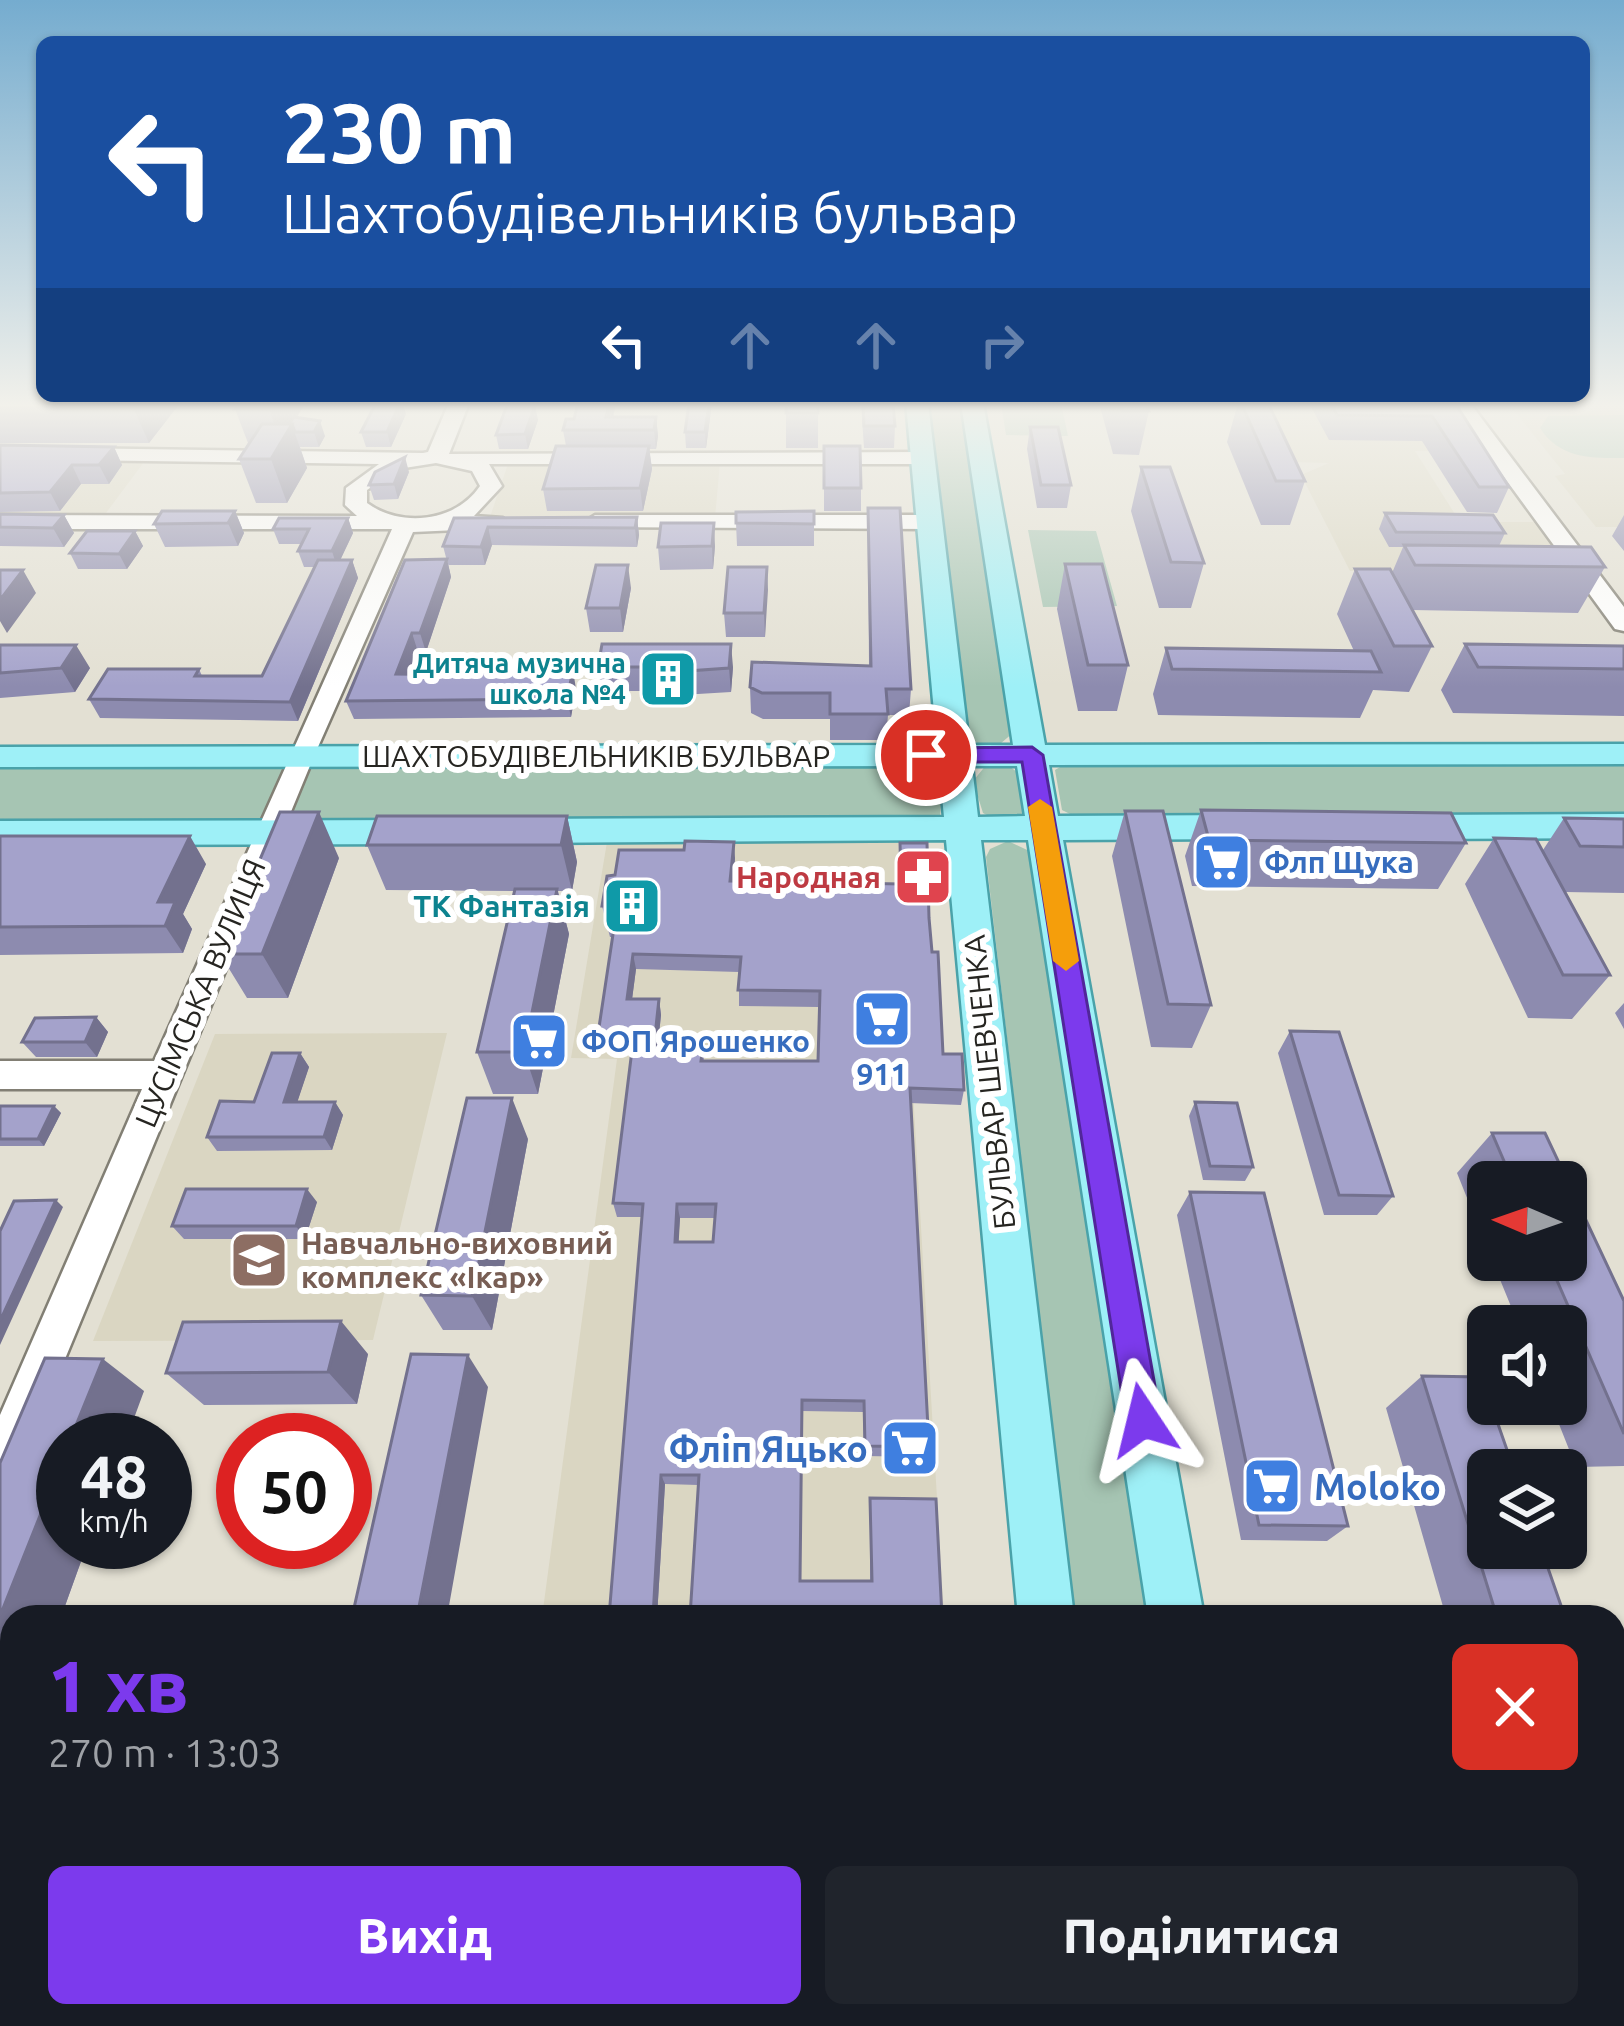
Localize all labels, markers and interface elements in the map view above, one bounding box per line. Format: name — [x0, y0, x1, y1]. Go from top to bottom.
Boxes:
icon: left — [84, 84, 240, 240]
text: 230 m — [282, 85, 516, 179]
text: Шахтобудівельників бульвар — [282, 183, 1018, 243]
icon: left — [591, 312, 657, 378]
icon: ahead — [717, 312, 783, 378]
icon: ahead — [843, 312, 909, 378]
icon: right — [969, 312, 1035, 378]
place label: Дитяча музична школа №4 — [413, 648, 626, 709]
building icon: Дитяча музична школа №4 — [637, 648, 699, 710]
pin — [875, 704, 977, 806]
icon: arrive — [893, 722, 959, 788]
street label: ШАХТОБУДІВЕЛЬНИКІВ БУЛЬВАР — [362, 739, 830, 773]
supermarket icon: Флп Щука — [1191, 831, 1253, 893]
place label: Флп Щука — [1264, 845, 1414, 879]
pharmacy icon: Народная — [892, 846, 954, 908]
street label: ЦУСІМСЬКА ВУЛИЦЯ — [128, 854, 272, 1132]
place label: Народная — [736, 860, 881, 894]
building icon: ТК Фантазія — [601, 875, 663, 937]
place label: ТК Фантазія — [413, 889, 590, 923]
street label: БУЛЬВАР ШЕВЧЕНКА — [957, 933, 1021, 1231]
supermarket icon: 911 — [851, 988, 913, 1050]
supermarket icon: ФОП Ярошенко — [508, 1010, 570, 1072]
place label: ФОП Ярошенко — [581, 1024, 810, 1058]
place label: 911 — [857, 1057, 907, 1091]
north arrow — [1467, 1161, 1587, 1281]
map controls — [1467, 1161, 1587, 1569]
place label: Навчально-виховний комплекс «Ікар» — [301, 1226, 613, 1294]
school or university icon: Навчально-виховний комплекс «Ікар» — [228, 1229, 290, 1291]
button: sound — [1467, 1305, 1587, 1425]
position arrow — [1080, 1357, 1206, 1483]
speed limit sign: 50 — [216, 1413, 372, 1569]
supermarket icon: Фліп Яцько — [879, 1417, 941, 1479]
place label: Фліп Яцько — [668, 1428, 868, 1469]
text: 48 — [80, 1442, 148, 1509]
button: layers — [1467, 1449, 1587, 1569]
supermarket icon: Moloko — [1241, 1455, 1303, 1517]
place label: Moloko — [1314, 1466, 1441, 1507]
text: km/h — [79, 1504, 149, 1538]
button: close — [1452, 1644, 1578, 1770]
text: 1 хв — [48, 1645, 189, 1726]
text: 270 m · 13:03 — [48, 1731, 282, 1774]
button: Вихід — [48, 1866, 801, 2004]
button: Поділитися — [825, 1866, 1578, 2004]

